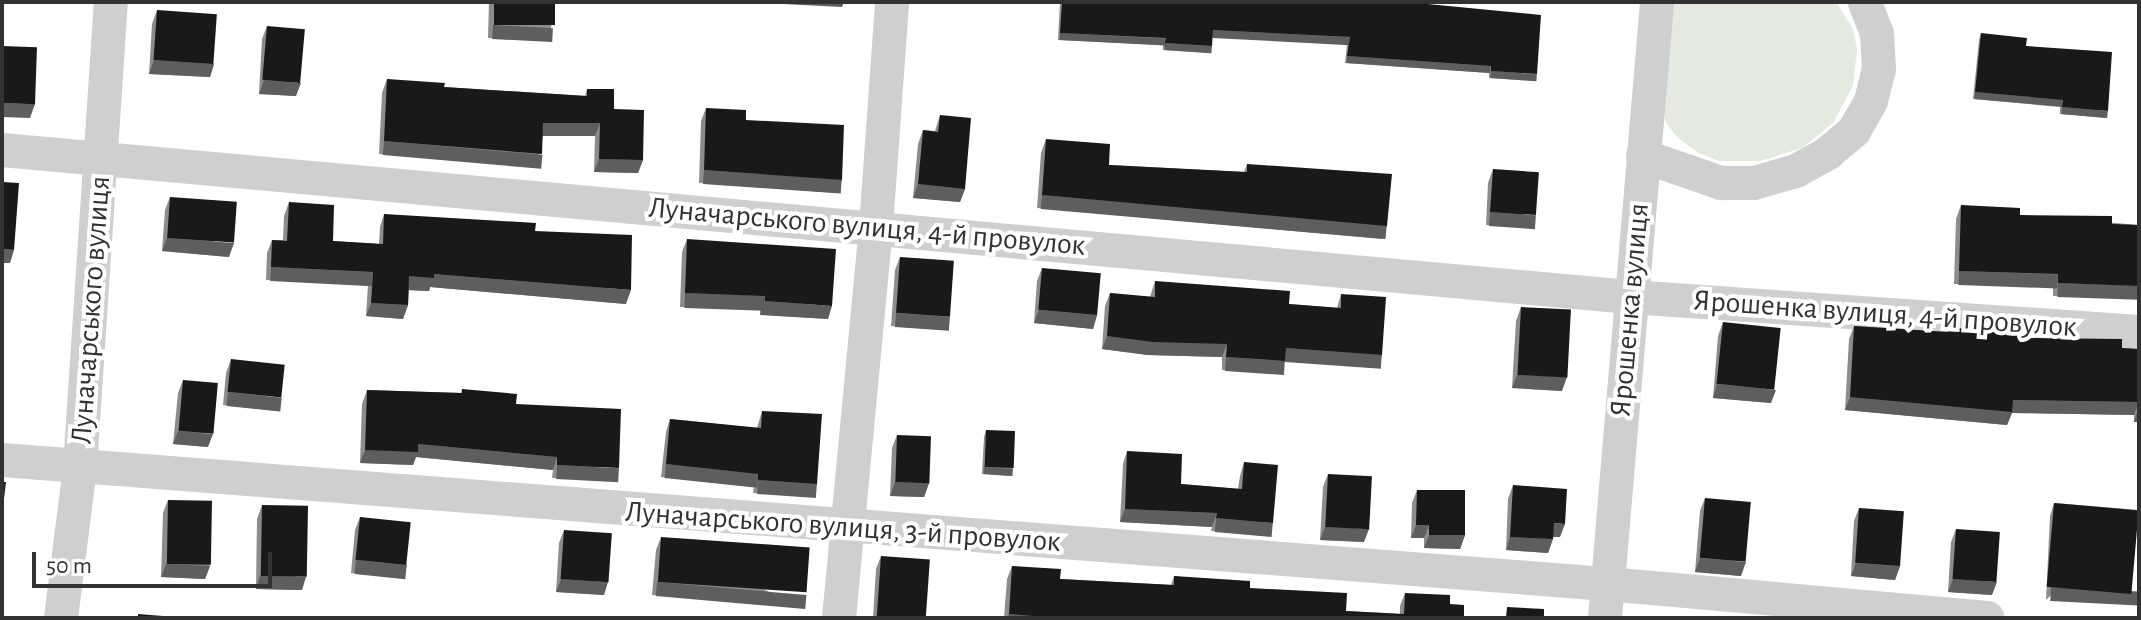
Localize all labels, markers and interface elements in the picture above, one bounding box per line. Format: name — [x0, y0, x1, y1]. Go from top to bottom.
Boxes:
street label: Луначарського вулиця — [64, 175, 118, 445]
street label: Луначарського вулиця, 4-й провулок — [647, 190, 1087, 264]
street label: Ярошенка вулиця — [1603, 202, 1657, 418]
street label: Ярошенка вулиця, 4-й провулок — [1692, 283, 2078, 345]
street label: Луначарського вулиця, 3-й провулок — [624, 494, 1062, 560]
scale bar — [36, 536, 276, 586]
text: 50 m — [46, 554, 92, 578]

